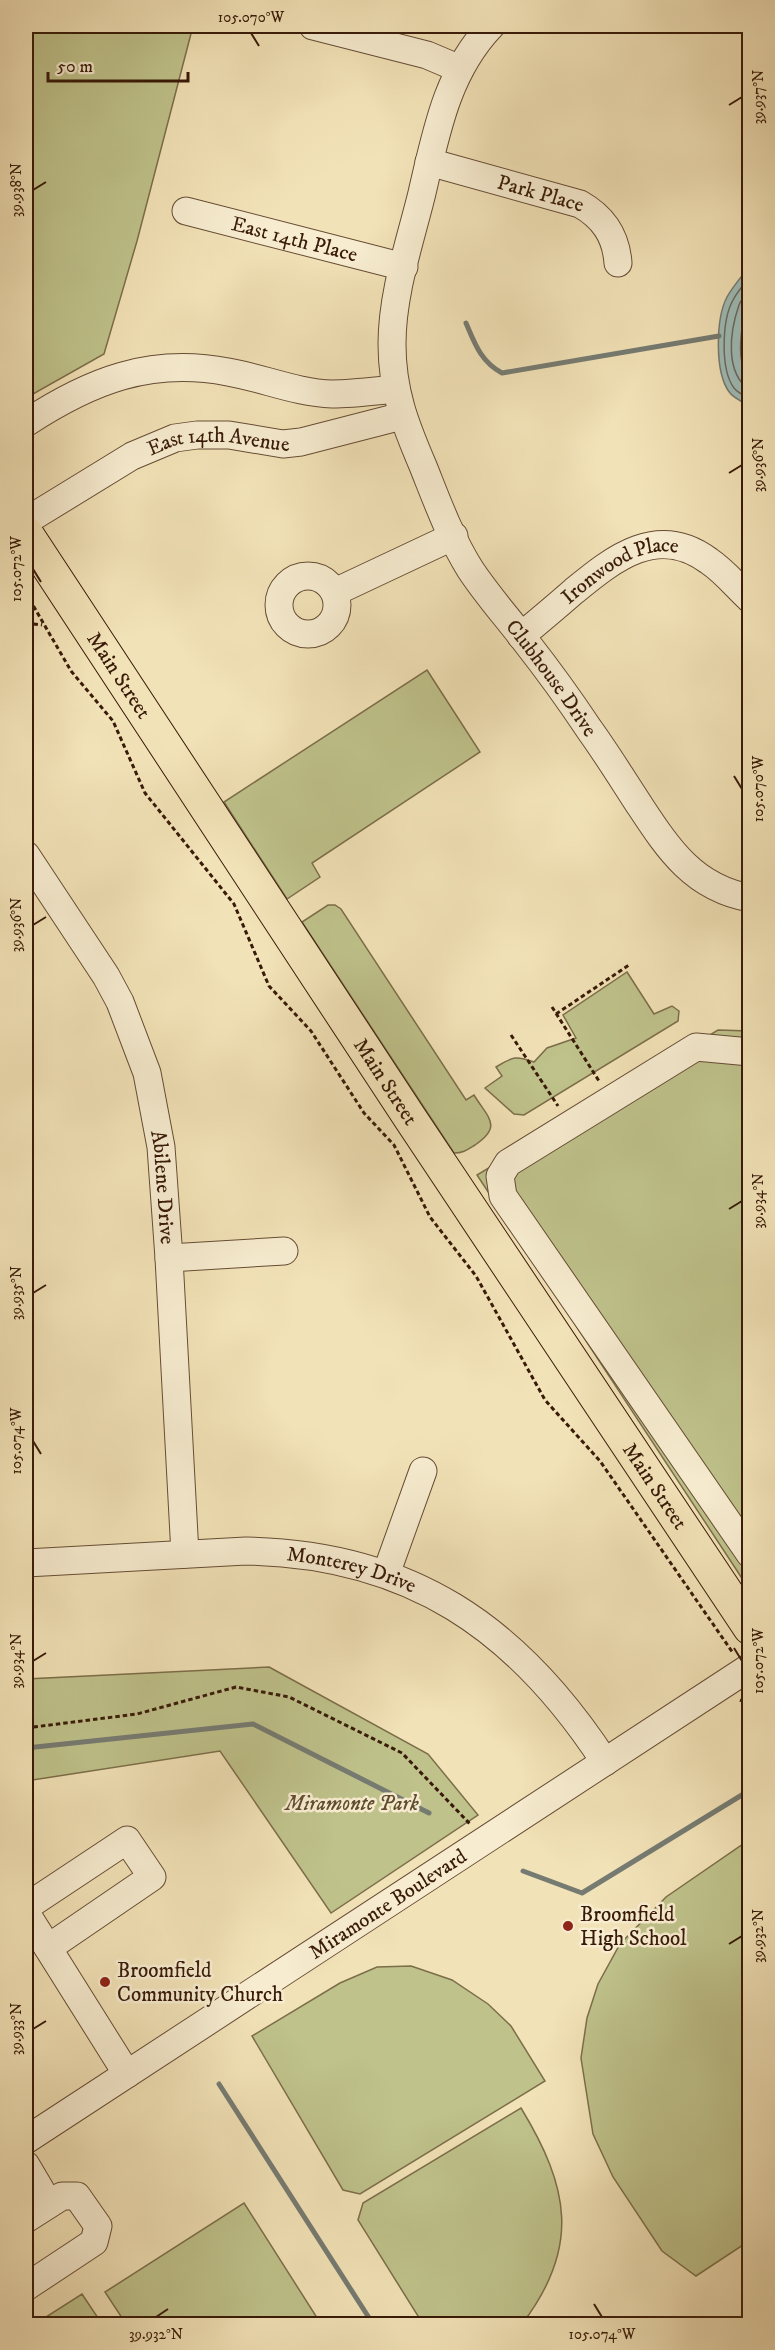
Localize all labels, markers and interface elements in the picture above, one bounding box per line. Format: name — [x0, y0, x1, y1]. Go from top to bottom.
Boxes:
text: 105.070°W — [218, 8, 285, 27]
scale bar — [48, 45, 188, 83]
text: 50 m — [57, 56, 93, 78]
text: 39.937°N — [749, 70, 768, 124]
text: 39.938°N — [7, 163, 26, 217]
street label: Park Place — [494, 170, 587, 219]
street label: East 14th Place — [228, 211, 360, 269]
street label: East 14th Avenue — [143, 423, 291, 462]
text: 39.936°N — [749, 438, 768, 492]
street label: Ironwood Place — [556, 532, 681, 610]
text: 105.072°W — [7, 536, 26, 602]
street label: Clubhouse Drive — [499, 615, 602, 742]
street label: Main Street — [80, 627, 157, 724]
text: 105.070°W — [749, 755, 768, 822]
text: 39.936°N — [7, 898, 26, 952]
street label: Main Street — [347, 1034, 423, 1131]
street label: Abilene Drive — [144, 1128, 180, 1245]
text: 39.934°N — [749, 1173, 768, 1229]
text: 39.935°N — [7, 1266, 26, 1320]
text: 105.074°W — [7, 1407, 26, 1474]
street label: Main Street — [616, 1438, 693, 1535]
street label: Monterey Drive — [285, 1541, 421, 1599]
text: 105.072°W — [749, 1628, 768, 1694]
text: 39.934°N — [7, 1633, 26, 1689]
park label: Miramonte Park — [283, 1791, 419, 1817]
street label: Miramonte Boulevard — [304, 1843, 472, 1966]
place label: Broomfield High School — [580, 1902, 687, 1952]
text: 39.932°N — [749, 1909, 768, 1963]
marker: Broomfield High School — [561, 1919, 575, 1933]
place label: Broomfield Community Church — [117, 1958, 283, 2008]
marker: Broomfield Community Church — [98, 1975, 112, 1989]
text: 39.933°N — [7, 2003, 26, 2055]
text: 39.932°N — [129, 2325, 183, 2344]
text: 105.074°W — [569, 2325, 636, 2344]

